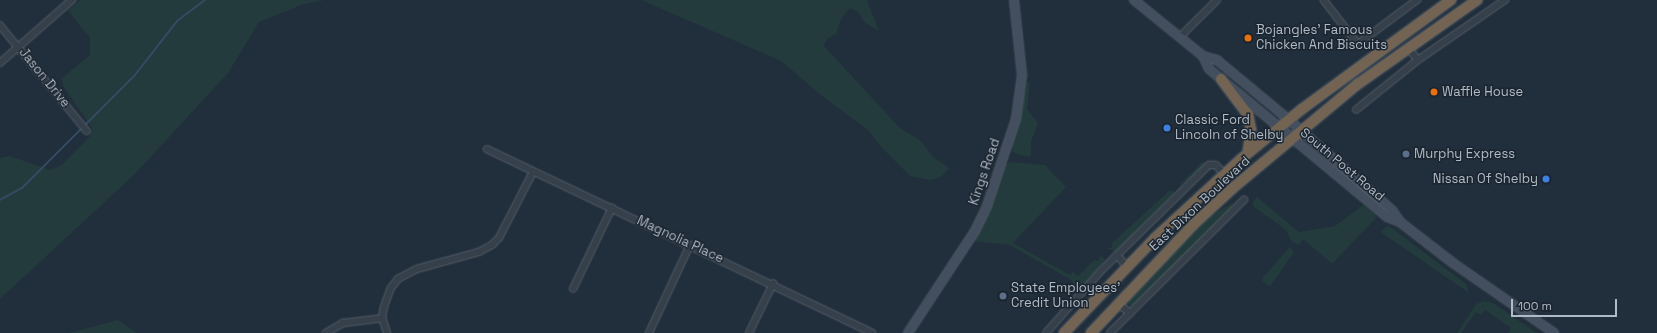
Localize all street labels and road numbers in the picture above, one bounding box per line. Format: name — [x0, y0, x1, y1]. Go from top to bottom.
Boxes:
street label: Jason Drive — [15, 45, 73, 111]
street label: South Post Road — [1297, 125, 1387, 205]
street label: Kings Road — [966, 137, 1004, 207]
street label: East Dixon Boulevard — [1147, 153, 1253, 255]
street label: Magnolia Place — [634, 213, 726, 267]

